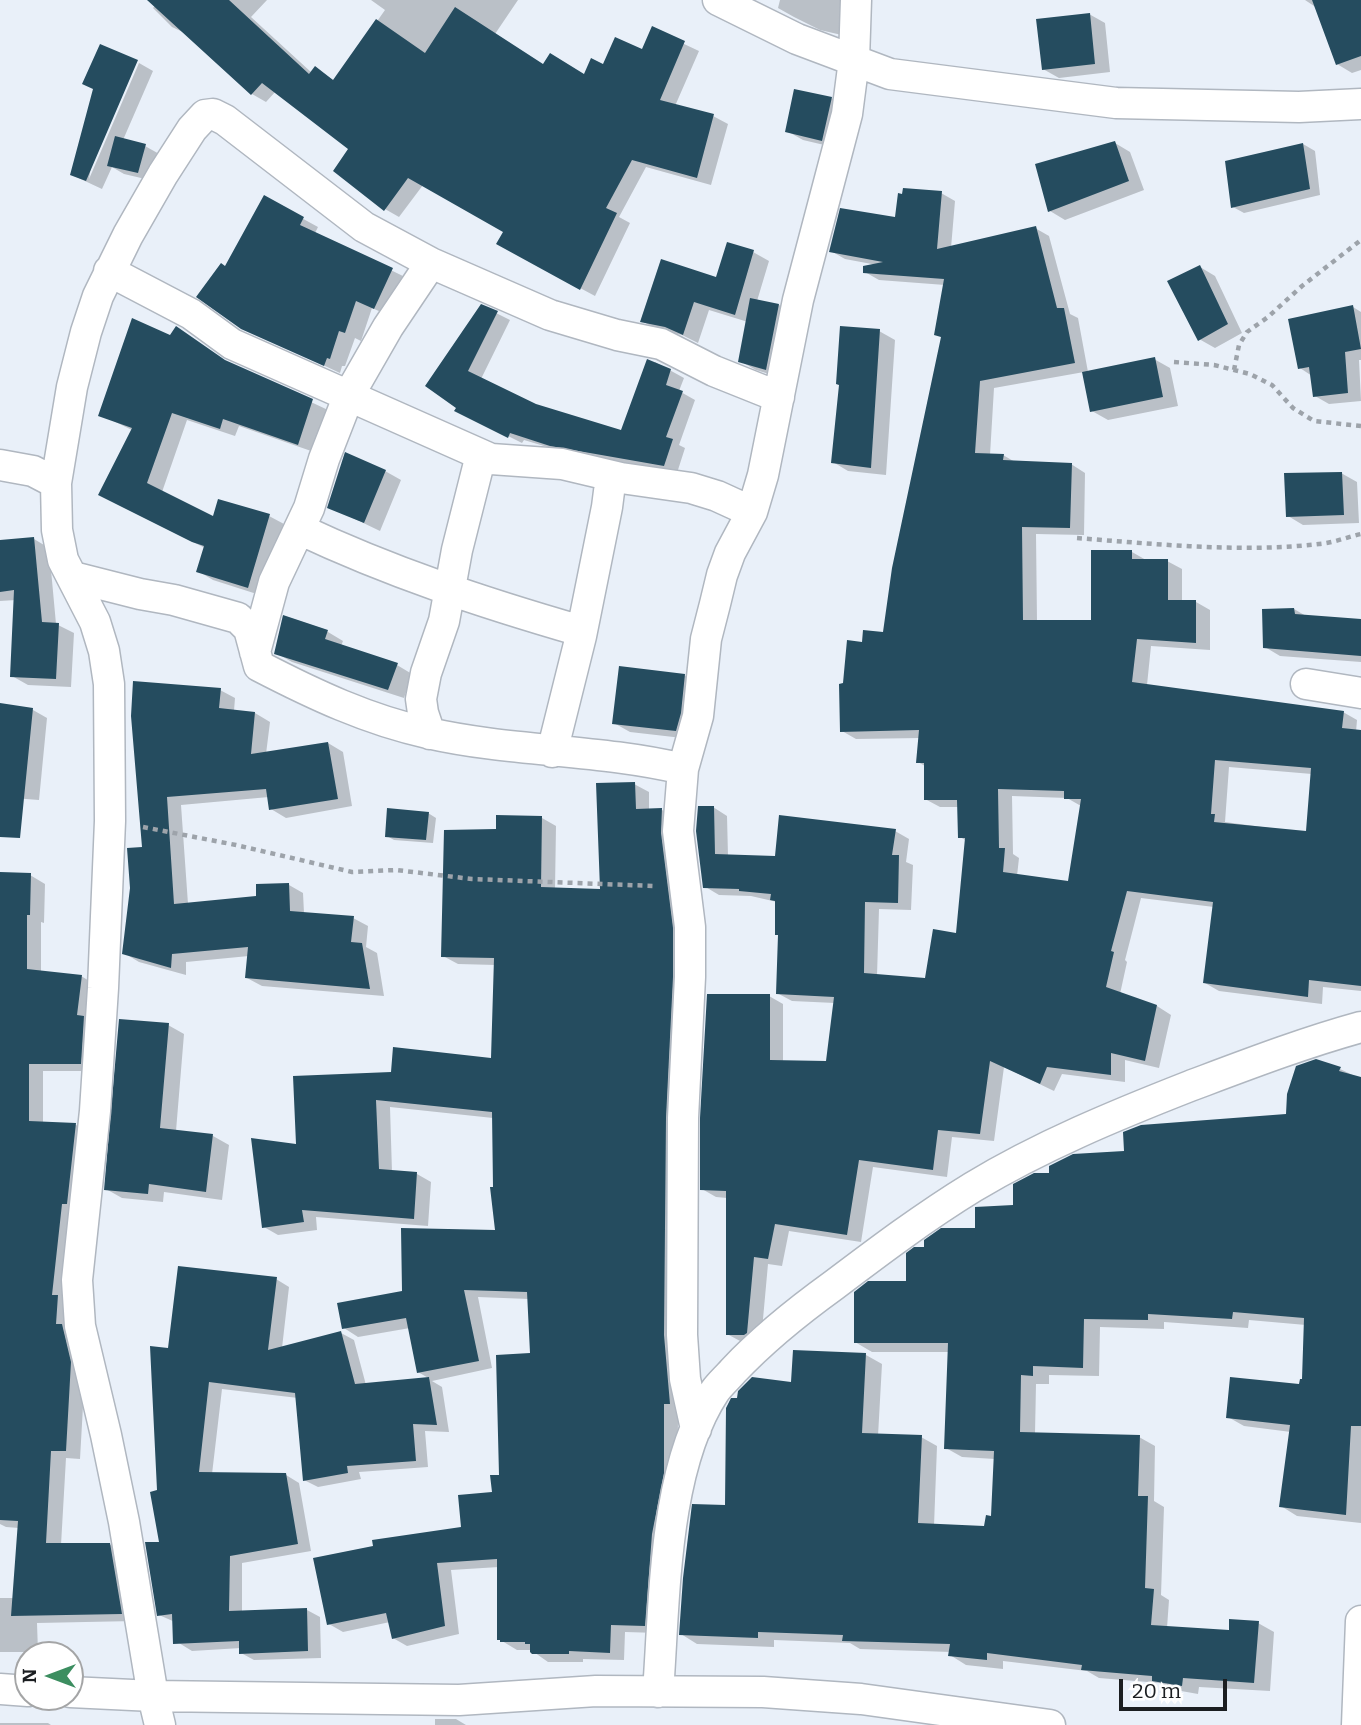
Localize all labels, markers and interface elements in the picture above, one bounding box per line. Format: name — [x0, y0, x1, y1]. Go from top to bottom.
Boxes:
north arrow — [14, 1641, 84, 1711]
scale bar — [1123, 1666, 1232, 1710]
text: N — [18, 1669, 41, 1683]
text: 20 m — [1132, 1678, 1181, 1704]

